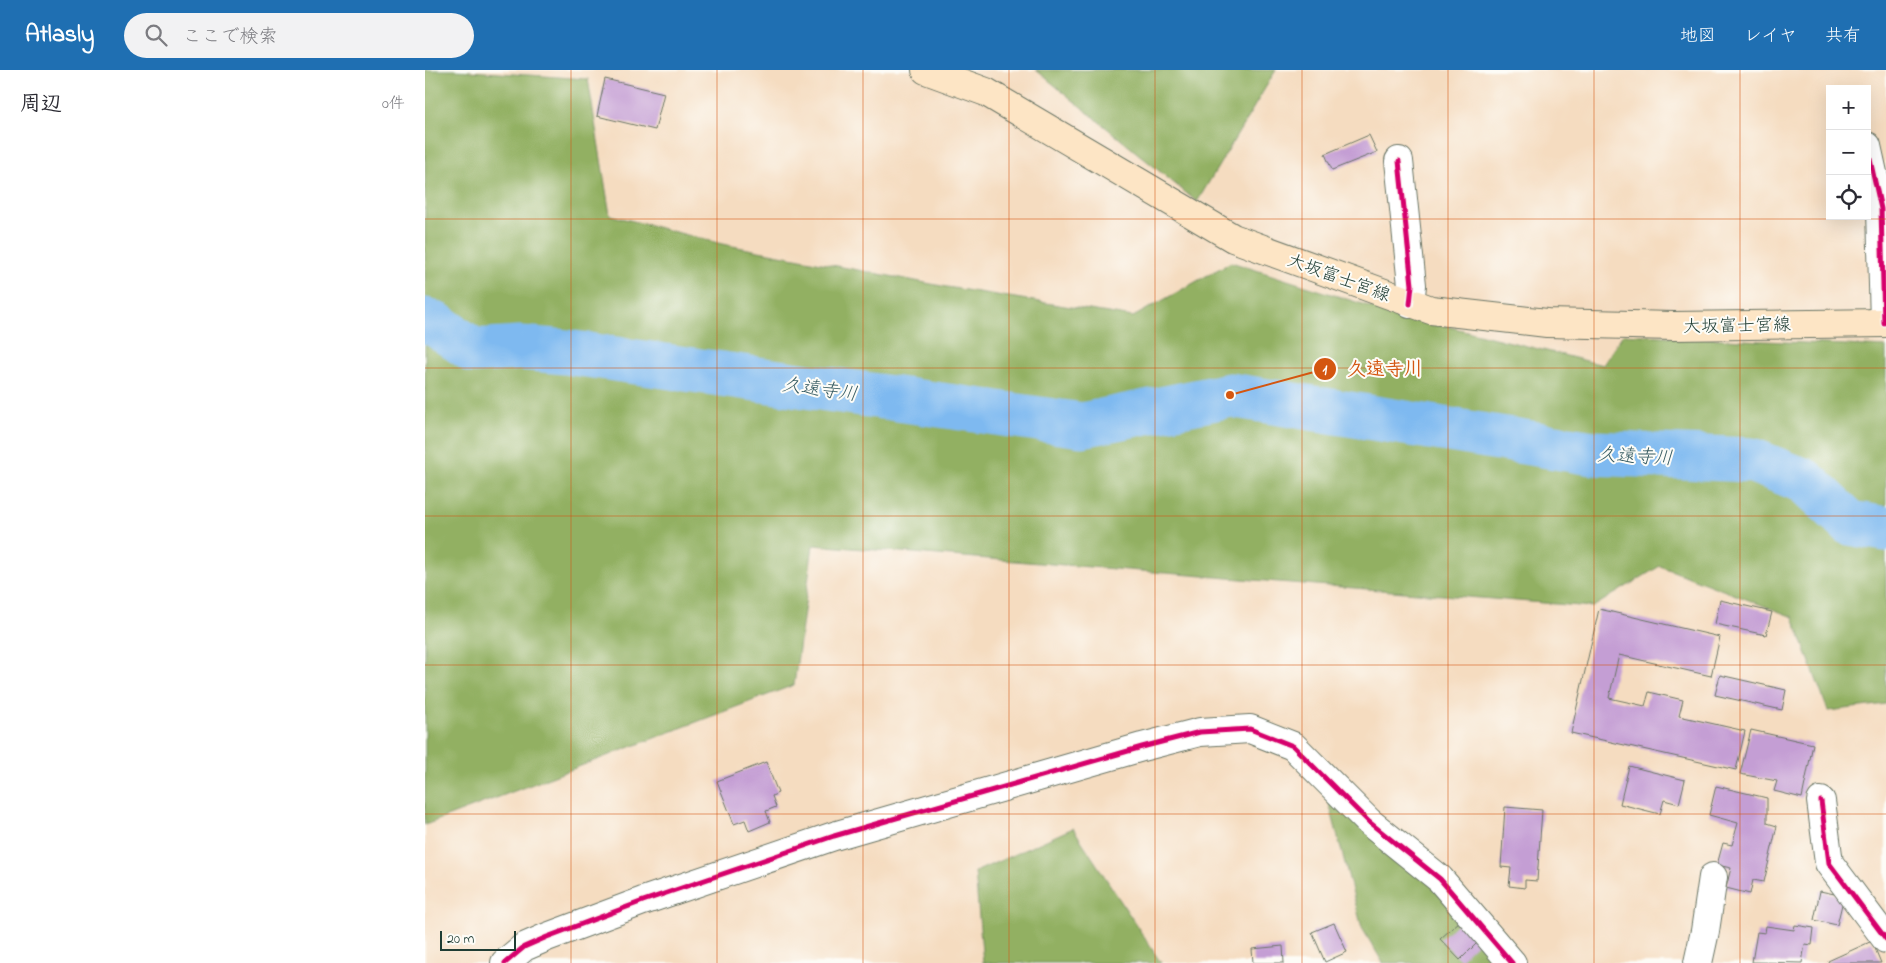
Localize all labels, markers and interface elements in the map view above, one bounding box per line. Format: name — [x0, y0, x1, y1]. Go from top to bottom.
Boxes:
search box — [124, 13, 474, 58]
text: Atlasly — [25, 18, 94, 53]
icon: search — [142, 21, 170, 49]
text: ここで検索 — [182, 24, 277, 51]
text: 地図 — [1680, 24, 1716, 50]
text: レイヤ — [1744, 24, 1797, 50]
text: 共有 — [1825, 24, 1861, 50]
map controls — [1826, 85, 1871, 220]
button: + — [1826, 85, 1871, 130]
text: 周辺 — [20, 90, 62, 120]
text: 0件 — [382, 92, 405, 116]
button: − — [1826, 130, 1871, 175]
button: locate — [1826, 175, 1871, 220]
street label: 大坂富士宮線 — [1283, 248, 1394, 310]
street label: 大坂富士宮線 — [1683, 313, 1791, 341]
callout: 久遠寺川 — [1312, 352, 1433, 386]
text: 久遠寺川 — [1347, 357, 1423, 384]
text: 1 — [1323, 359, 1328, 381]
water label: 久遠寺川 — [780, 372, 859, 409]
water label: 久遠寺川 — [1596, 442, 1674, 473]
scale bar — [440, 928, 516, 951]
text: 20 m — [447, 929, 474, 950]

